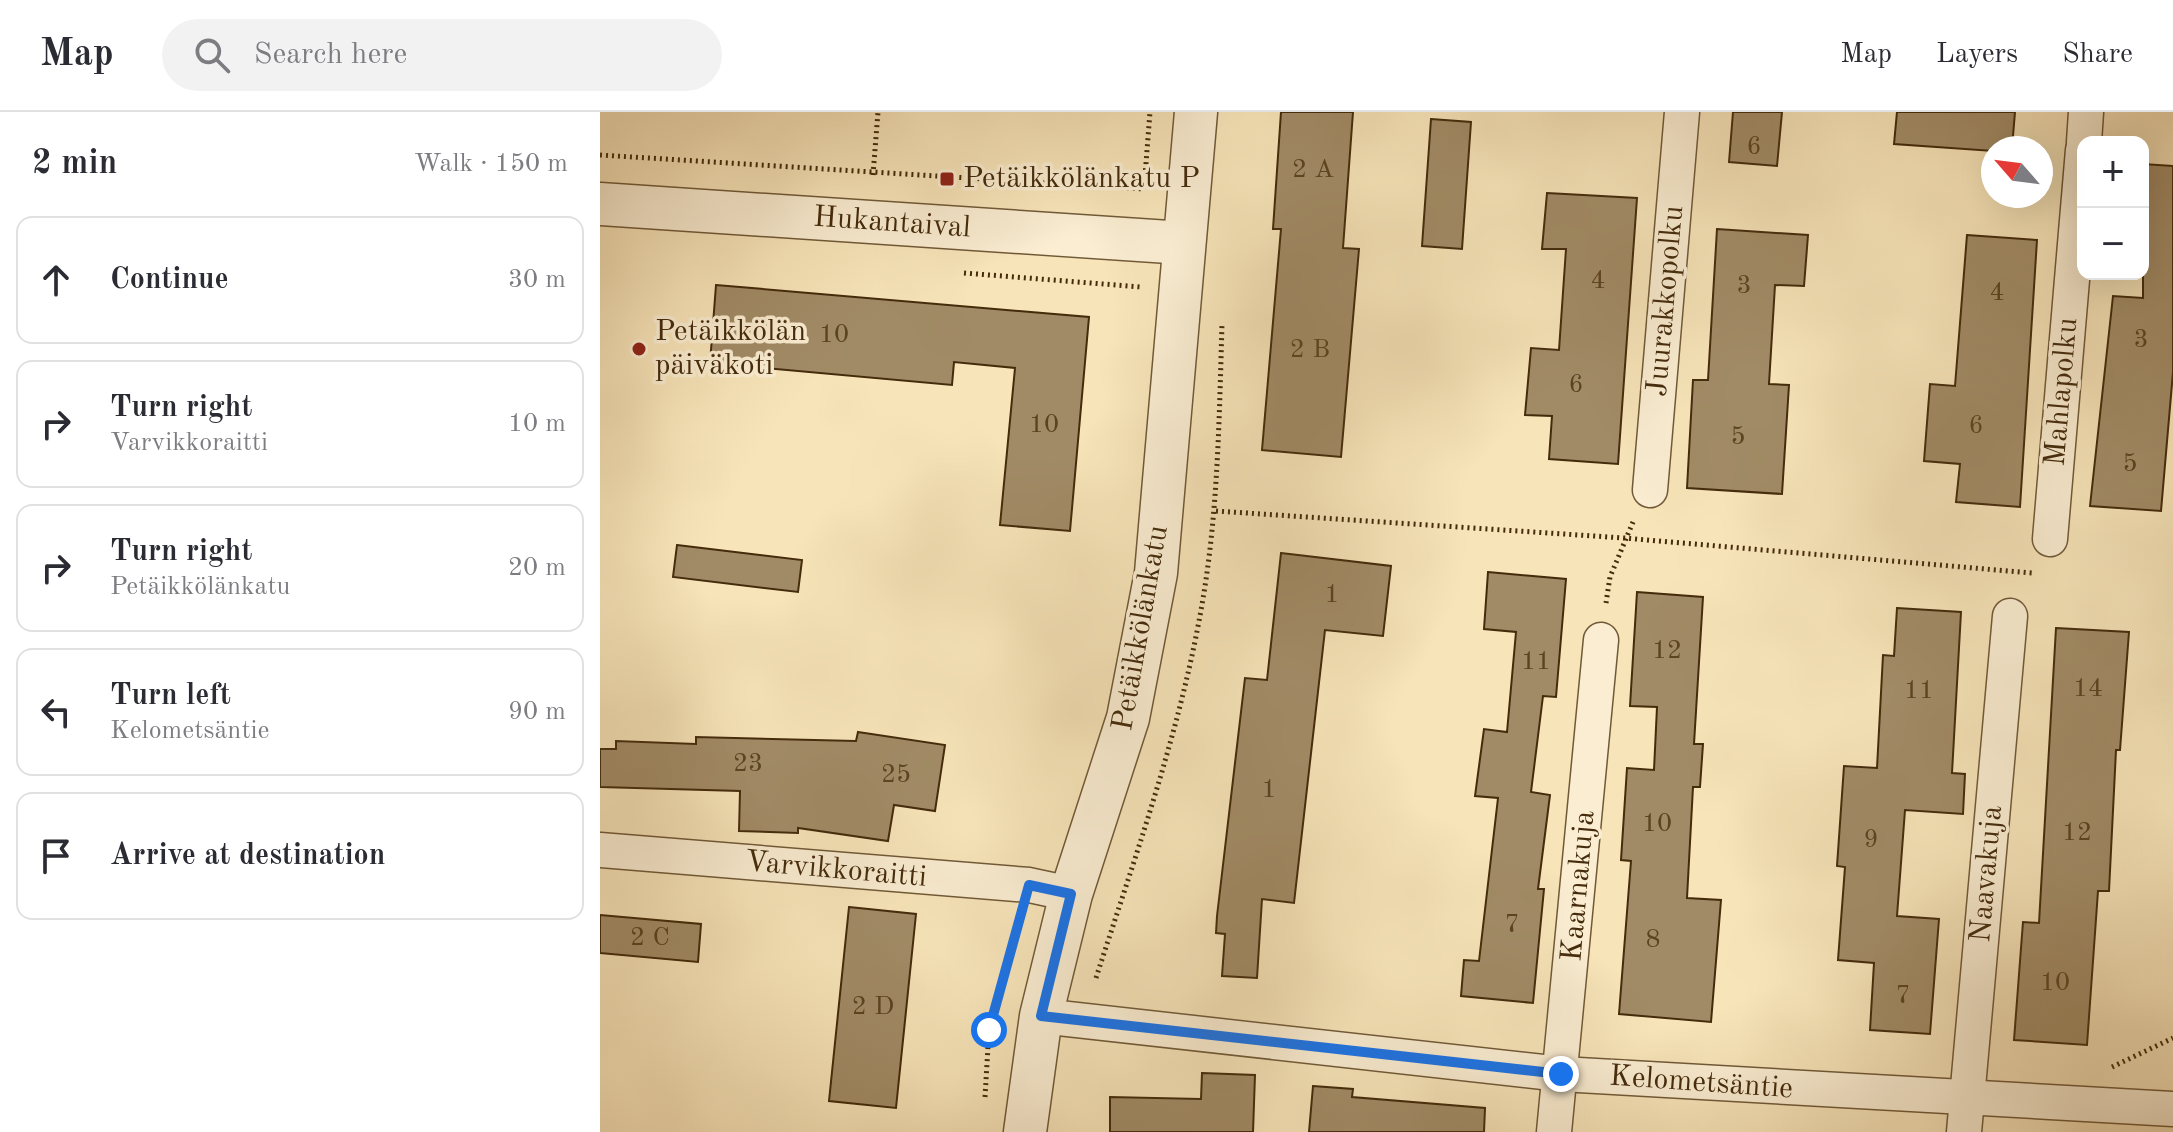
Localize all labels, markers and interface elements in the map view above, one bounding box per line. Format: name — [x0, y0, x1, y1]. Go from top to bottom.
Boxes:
search box — [162, 19, 722, 91]
icon: search — [190, 33, 234, 77]
text: Map — [40, 36, 114, 74]
text: Search here — [254, 40, 407, 70]
text: Map — [1840, 41, 1892, 69]
text: Layers — [1936, 41, 2018, 69]
text: Share — [2062, 41, 2133, 69]
house number: 6 — [1746, 134, 1762, 160]
north arrow — [1981, 136, 2053, 208]
map controls — [2077, 136, 2149, 280]
button: + — [2077, 136, 2149, 208]
text: 2 min — [32, 147, 117, 181]
text: Walk · 150 m — [414, 151, 568, 177]
house number: 2 A — [1292, 157, 1334, 183]
place label: Petäikkölänkatu P — [963, 164, 1200, 194]
marker: Petäikkölänkatu P — [938, 170, 956, 188]
street label: Hukantaival — [812, 203, 972, 243]
street label: Juurakkopolku — [1643, 204, 1689, 398]
button: − — [2077, 208, 2149, 280]
icon: ahead — [34, 258, 78, 302]
text: Continue — [110, 265, 229, 295]
text: 30 m — [508, 267, 566, 293]
house number: 4 — [1590, 268, 1606, 294]
house number: 3 — [1736, 273, 1752, 299]
house number: 4 — [1989, 280, 2005, 306]
street label: Mahlapolku — [2041, 316, 2083, 468]
place label: Petäikkölän päiväkoti — [655, 317, 806, 381]
house number: 10 — [819, 322, 849, 348]
house number: 3 — [2133, 327, 2149, 353]
house number: 2 B — [1290, 337, 1330, 363]
marker: Petäikkölän päiväkoti — [630, 340, 648, 358]
house number: 6 — [1568, 372, 1584, 398]
text: Turn right — [110, 393, 252, 423]
icon: right — [34, 402, 78, 446]
text: 10 m — [508, 411, 566, 437]
house number: 10 — [1029, 412, 1059, 438]
house number: 6 — [1968, 413, 1984, 439]
house number: 5 — [1730, 424, 1746, 450]
text: Varvikkoraitti — [110, 430, 268, 456]
house number: 5 — [2122, 451, 2138, 477]
street label: Petäikkölänkatu — [1108, 523, 1174, 733]
text: Turn right — [110, 537, 252, 567]
icon: right — [34, 546, 78, 590]
text: 20 m — [508, 555, 566, 581]
text: Petäikkölänkatu — [110, 574, 290, 600]
house number: 1 — [1324, 582, 1340, 608]
house number: 12 — [1652, 638, 1682, 664]
house number: 11 — [1521, 649, 1551, 675]
house number: 14 — [2073, 676, 2103, 702]
house number: 11 — [1904, 678, 1934, 704]
text: Turn left — [110, 681, 231, 711]
icon: left — [34, 690, 78, 734]
text: 90 m — [508, 699, 566, 725]
text: Kelometsäntie — [110, 718, 269, 744]
house number: 23 — [733, 751, 763, 777]
house number: 25 — [881, 762, 911, 788]
house number: 1 — [1261, 777, 1277, 803]
street label: Naavakuja — [1966, 804, 2008, 944]
street label: Kaarnakuja — [1557, 809, 1601, 963]
house number: 10 — [1642, 811, 1672, 837]
house number: 12 — [2062, 820, 2092, 846]
house number: 9 — [1863, 827, 1879, 853]
icon: arrive — [34, 834, 78, 878]
text: Arrive at destination — [110, 841, 385, 871]
street label: Varvikkoraitti — [744, 847, 928, 893]
house number: 7 — [1504, 912, 1520, 938]
house number: 2 C — [630, 925, 670, 951]
house number: 8 — [1645, 927, 1661, 953]
house number: 10 — [2040, 970, 2070, 996]
house number: 7 — [1895, 983, 1911, 1009]
house number: 2 D — [852, 994, 894, 1020]
route start — [971, 1012, 1007, 1048]
route end — [1543, 1056, 1579, 1092]
street label: Kelometsäntie — [1608, 1062, 1794, 1104]

